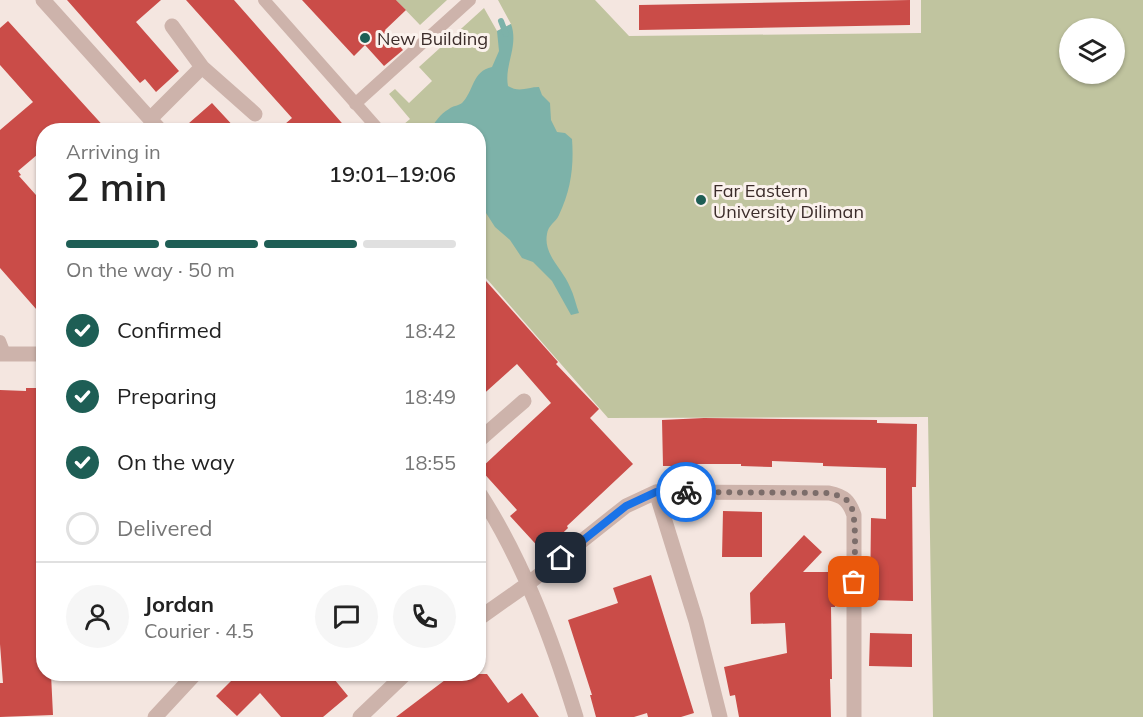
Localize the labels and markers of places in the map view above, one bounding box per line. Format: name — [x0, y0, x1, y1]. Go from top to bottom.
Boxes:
place label: New Building — [377, 27, 488, 50]
marker: New Building — [358, 31, 372, 45]
place label: Far Eastern University Diliman — [713, 179, 864, 223]
marker: Far Eastern University Diliman — [694, 193, 708, 207]
pin — [535, 532, 586, 583]
pin — [828, 556, 879, 607]

